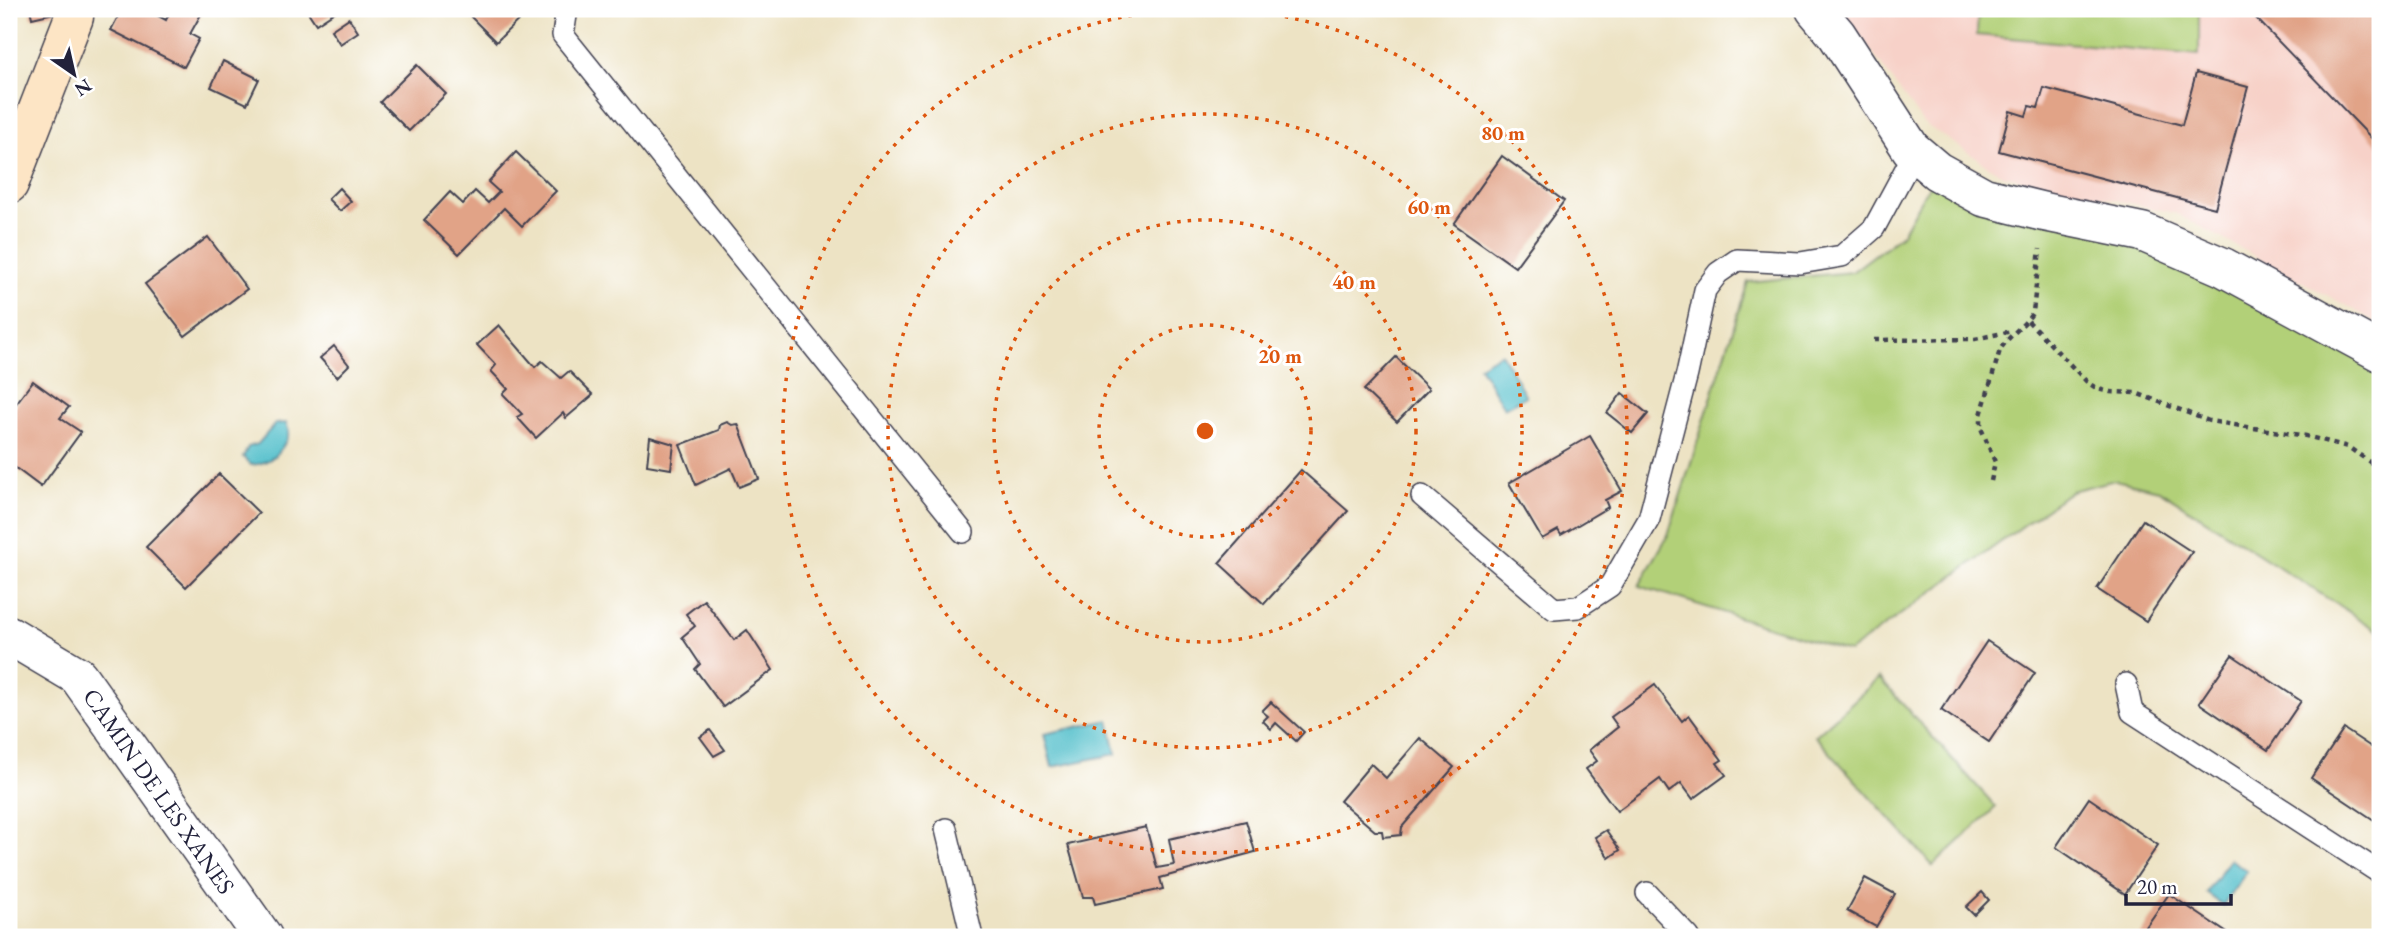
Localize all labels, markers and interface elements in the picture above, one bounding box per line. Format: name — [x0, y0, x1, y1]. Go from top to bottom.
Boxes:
north arrow — [38, 38, 108, 108]
text: N — [69, 73, 97, 103]
text: 80 m — [1481, 119, 1525, 146]
text: 60 m — [1407, 193, 1451, 220]
text: 40 m — [1332, 268, 1376, 295]
text: 20 m — [1258, 342, 1302, 369]
centre of rings — [1193, 419, 1217, 443]
street label: CAMIN DE LES XANES — [76, 682, 242, 900]
scale bar — [2126, 862, 2232, 906]
text: 20 m — [2137, 873, 2178, 900]

